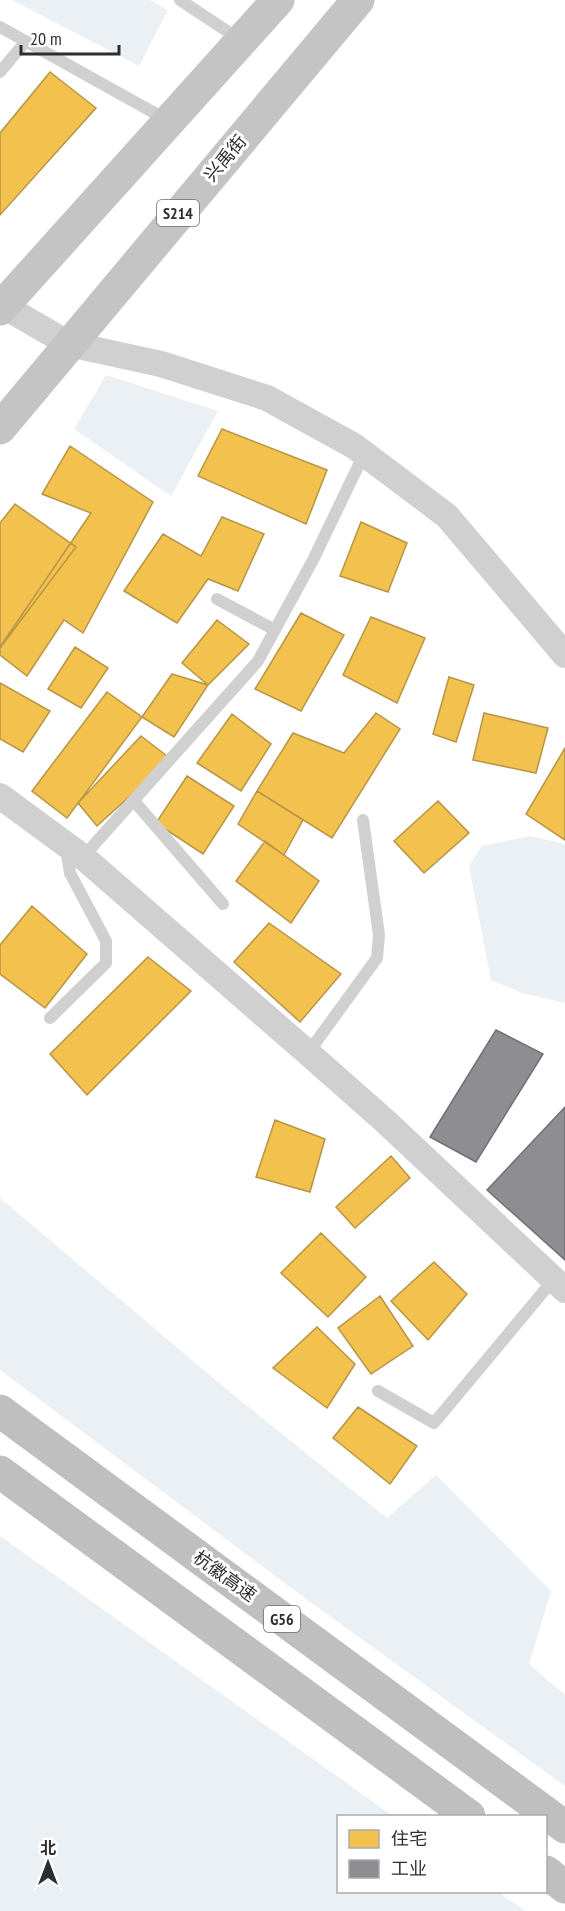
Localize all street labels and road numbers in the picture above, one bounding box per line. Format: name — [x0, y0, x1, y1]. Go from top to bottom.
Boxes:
street label: 兴禹街 — [199, 130, 251, 186]
road number: S214 — [157, 200, 199, 226]
street label: 杭徽高速 — [189, 1546, 261, 1606]
road number: G56 — [264, 1606, 300, 1632]

